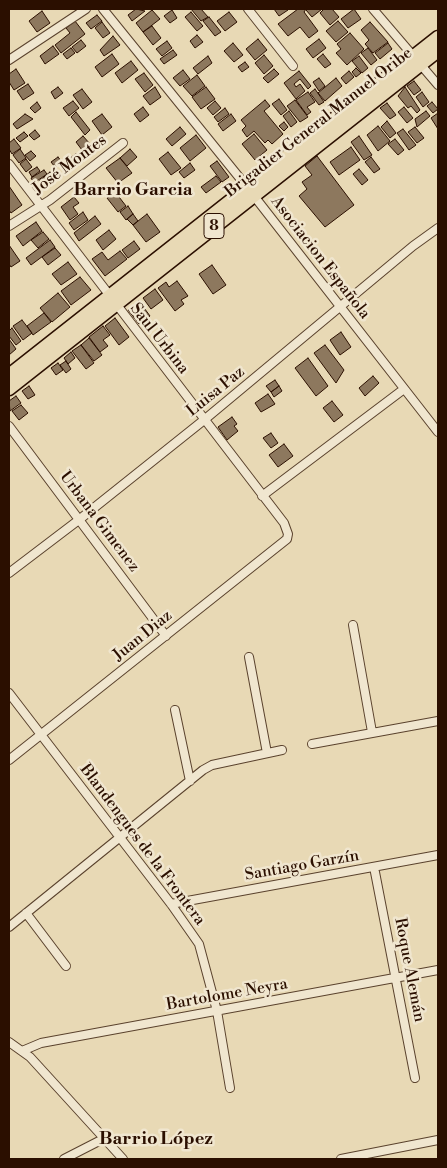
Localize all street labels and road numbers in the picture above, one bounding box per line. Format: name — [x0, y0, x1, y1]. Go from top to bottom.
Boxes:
street label: Brigadier General Manuel Oribe — [221, 44, 417, 202]
street label: José Montes — [29, 131, 111, 199]
street label: Asociacion Española — [266, 193, 374, 323]
road number: 8 — [204, 214, 224, 238]
street label: Saul Urbina — [125, 300, 193, 378]
street label: Luisa Paz — [183, 363, 249, 421]
street label: Urbana Gimenez — [55, 468, 143, 576]
street label: Juan Diaz — [110, 606, 176, 666]
street label: Blandengues de la Frontera — [75, 761, 209, 929]
street label: Santiago Garzín — [243, 846, 361, 886]
street label: Roque Alemán — [389, 916, 429, 1024]
street label: Bartolome Neyra — [165, 975, 289, 1015]

